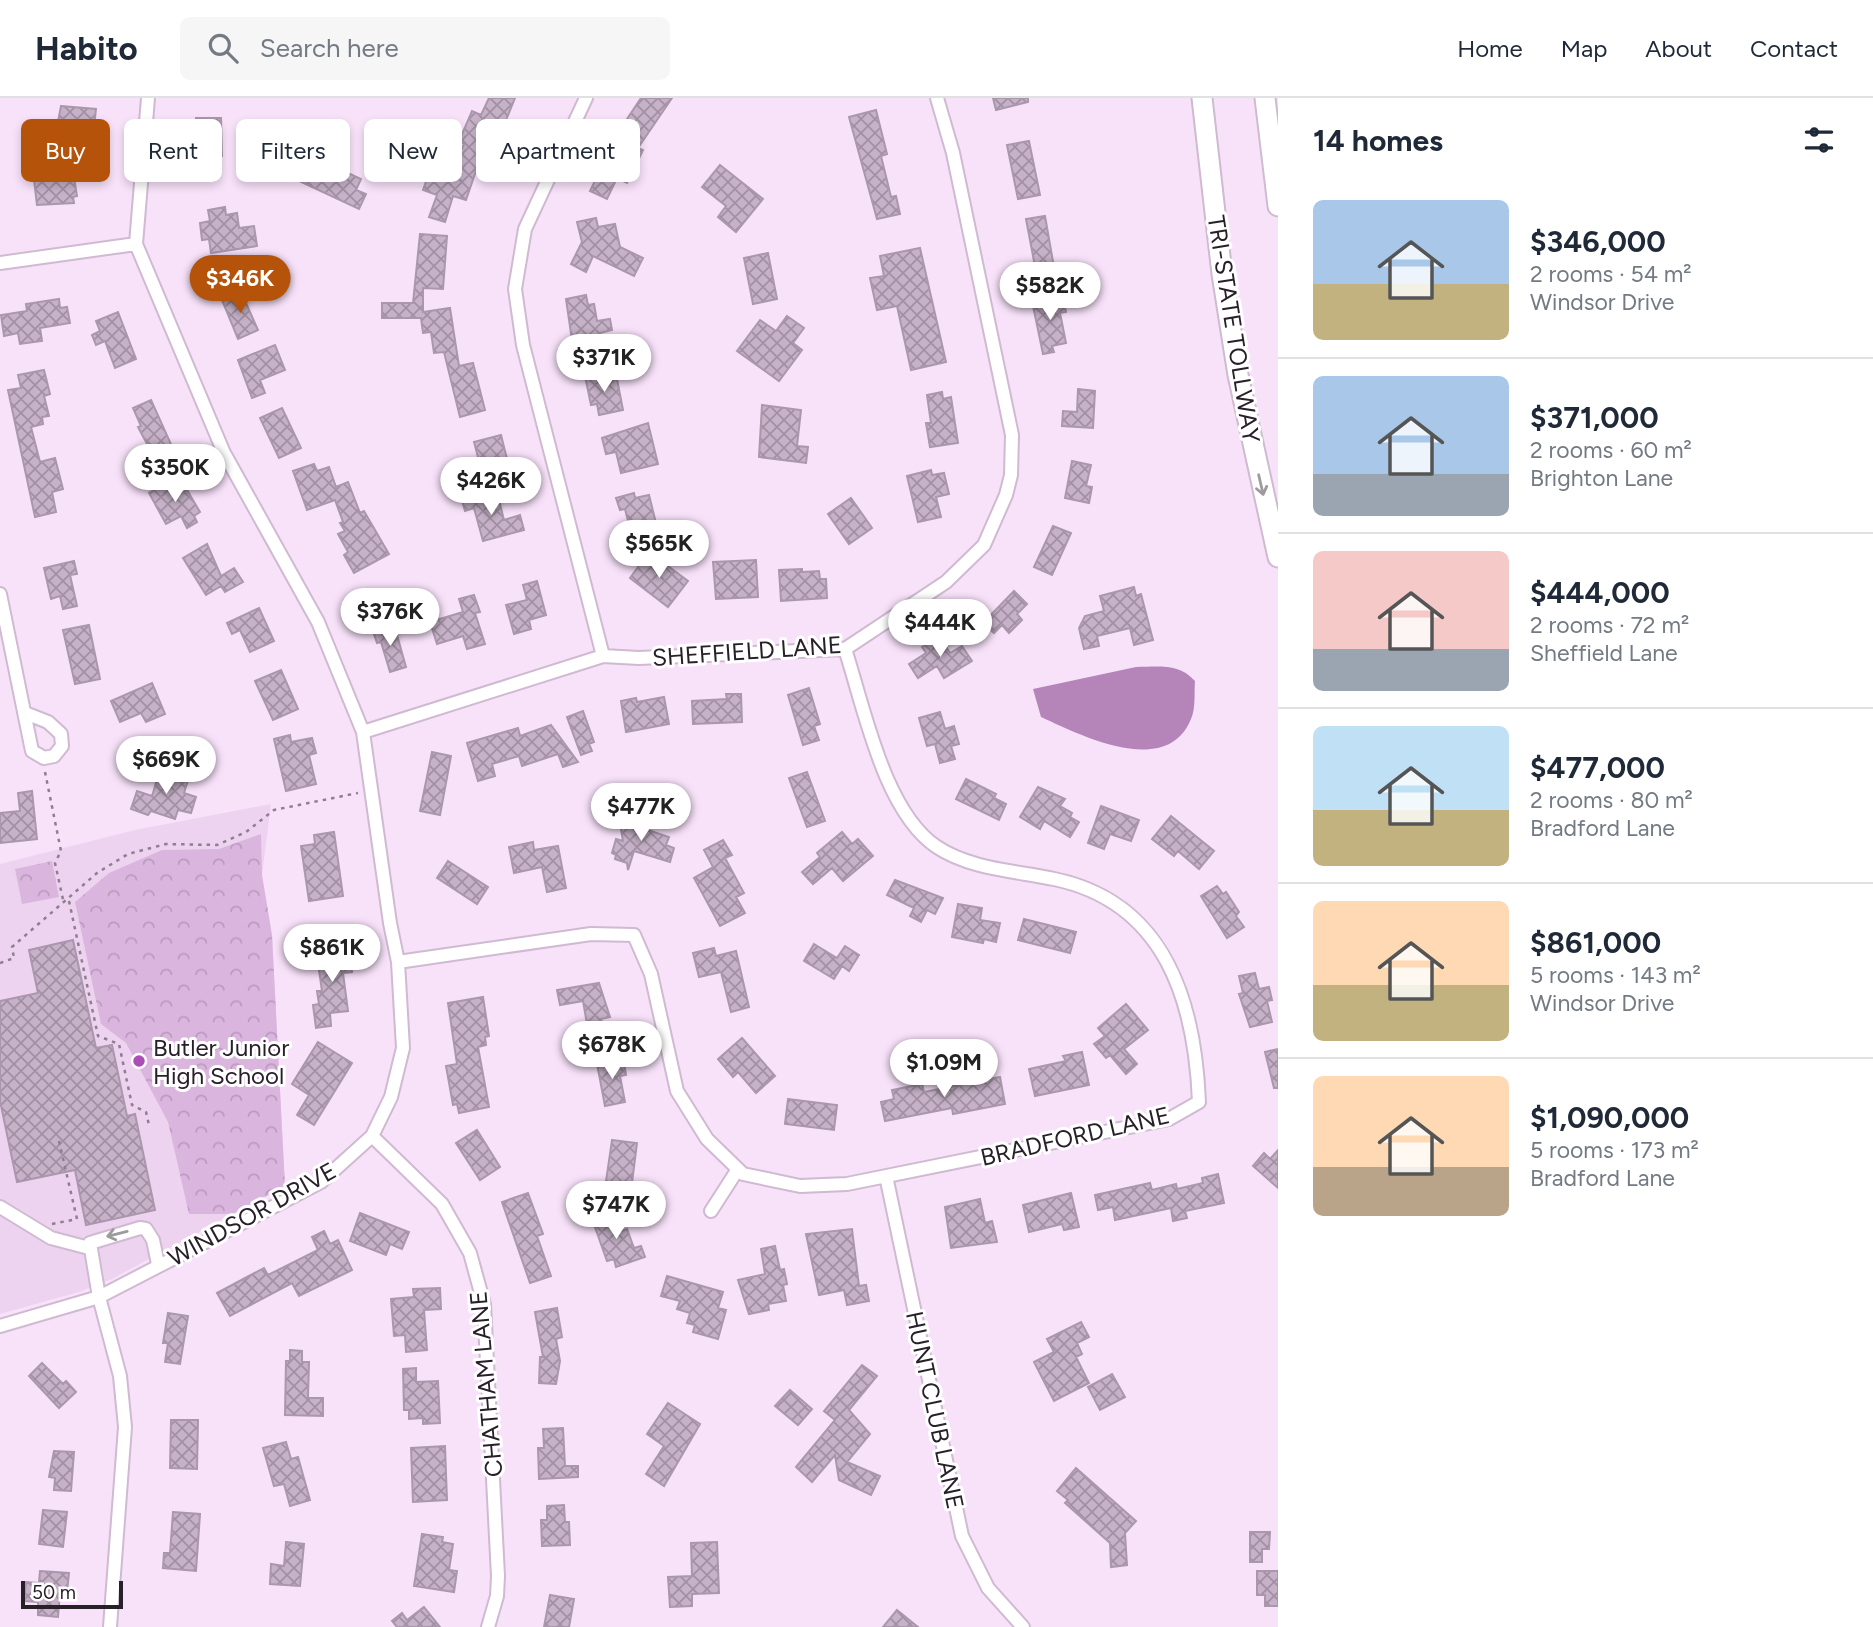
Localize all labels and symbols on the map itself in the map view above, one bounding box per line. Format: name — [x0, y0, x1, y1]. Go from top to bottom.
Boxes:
street label: TRI-STATE TOLLWAY — [1202, 213, 1266, 445]
pin: $346K — [191, 256, 289, 315]
pin: $582K — [1001, 262, 1099, 322]
pin: $371K — [555, 334, 653, 394]
pin: $350K — [126, 444, 224, 504]
pin: $426K — [442, 458, 540, 517]
one-way arrow — [1255, 473, 1269, 496]
pin: $565K — [610, 520, 708, 580]
pin: $376K — [341, 588, 439, 648]
pin: $444K — [891, 600, 989, 659]
street label: SHEFFIELD LANE — [651, 630, 843, 672]
pin: $669K — [117, 736, 215, 796]
pin: $477K — [592, 784, 690, 843]
pin: $861K — [283, 924, 381, 984]
pin: $678K — [563, 1021, 661, 1081]
place label: Butler Junior High School — [153, 1033, 289, 1090]
pin: $1.09M — [887, 1040, 1001, 1099]
marker: Butler Junior High School — [131, 1053, 147, 1069]
street label: BRADFORD LANE — [978, 1100, 1172, 1172]
street label: WINDSOR DRIVE — [163, 1156, 341, 1272]
pin: $747K — [567, 1182, 665, 1241]
one-way arrow — [106, 1228, 129, 1241]
street label: CHATHAM LANE — [463, 1290, 509, 1478]
street label: HUNT CLUB LANE — [900, 1308, 970, 1512]
scale bar — [21, 1578, 122, 1610]

